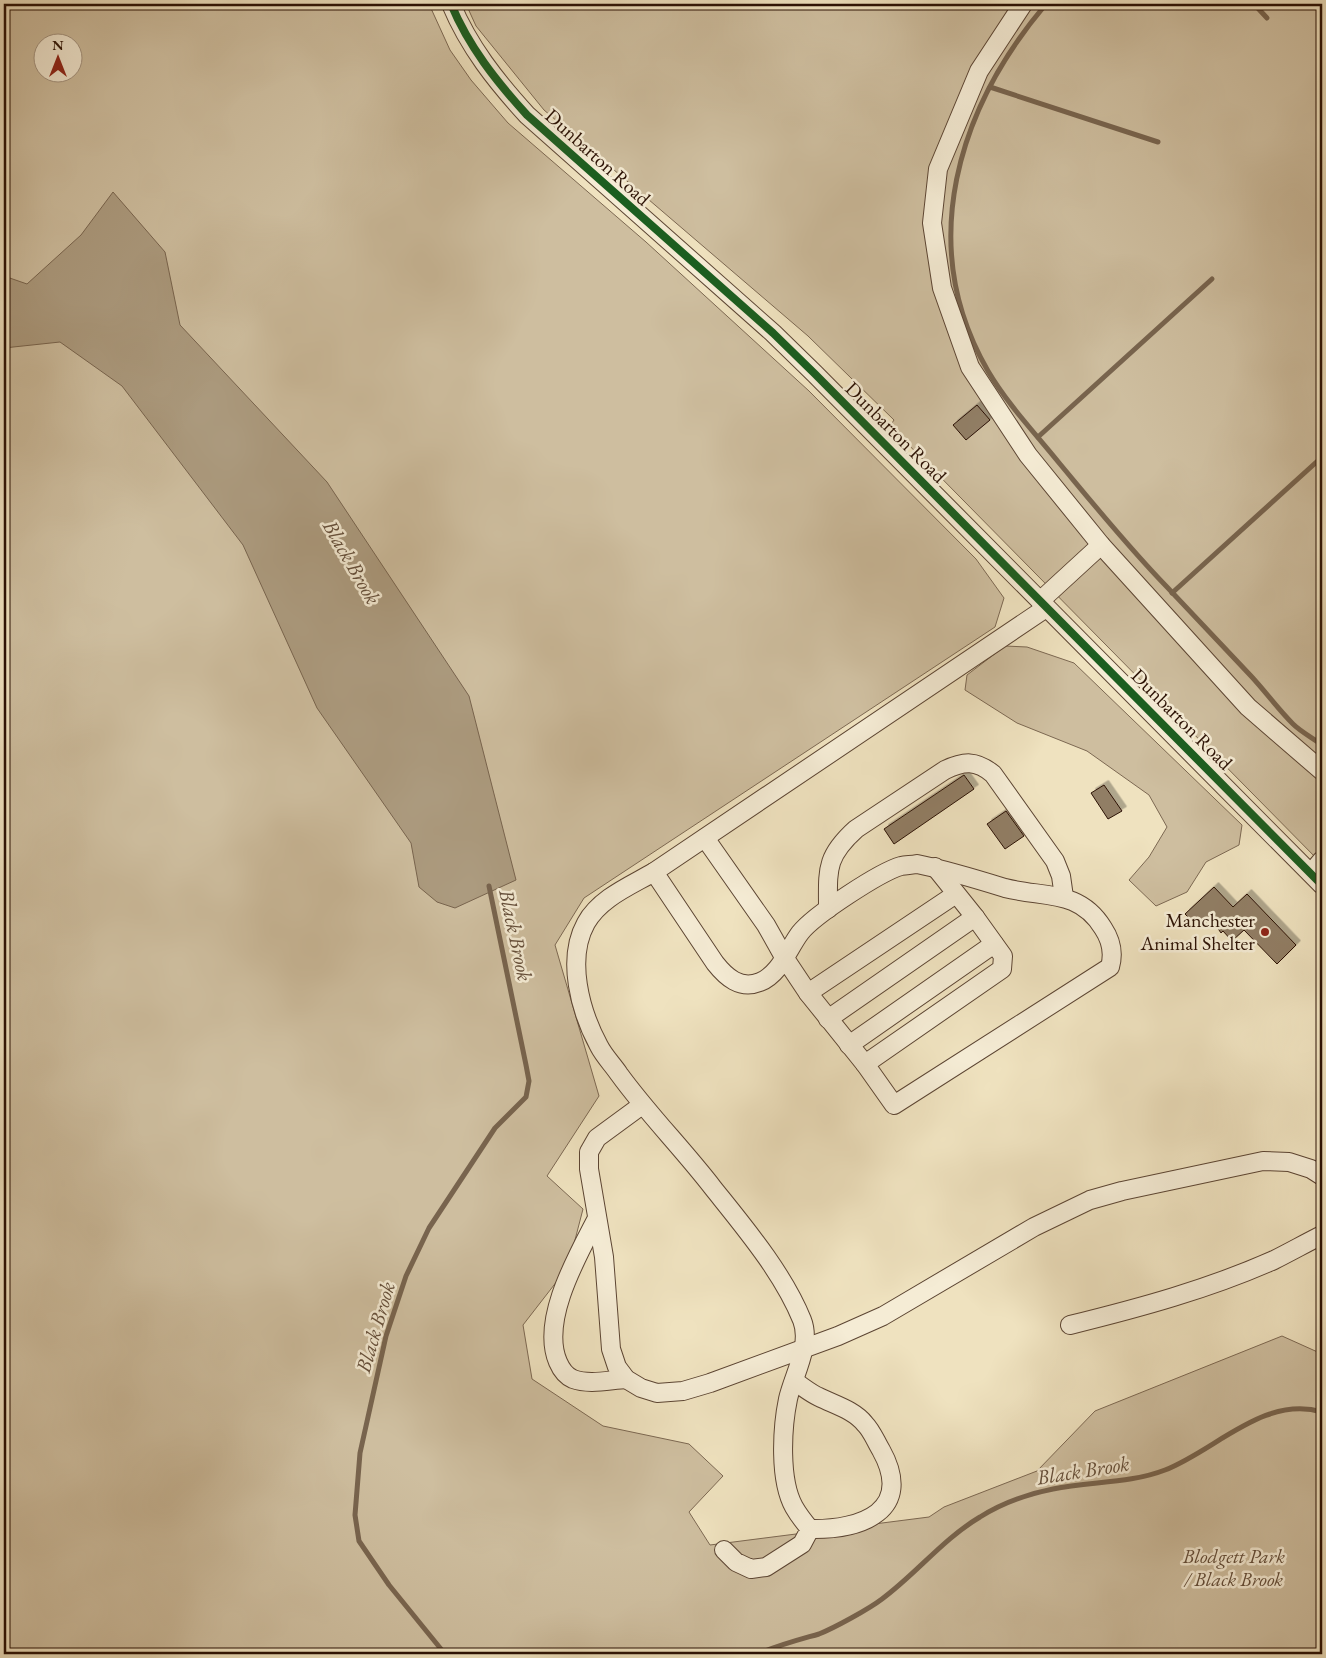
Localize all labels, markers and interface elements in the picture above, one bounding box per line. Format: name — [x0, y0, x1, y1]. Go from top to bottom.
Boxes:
north arrow — [32, 32, 82, 82]
text: N — [52, 36, 64, 54]
street label: Dunbarton Road — [540, 103, 657, 212]
street label: Dunbarton Road — [840, 376, 953, 489]
water label: Black Brook — [316, 514, 387, 610]
street label: Dunbarton Road — [1126, 663, 1239, 776]
water label: Black Brook — [493, 886, 539, 984]
place label: Manchester Animal Shelter — [1139, 907, 1255, 956]
marker: Manchester Animal Shelter — [1259, 926, 1271, 938]
water label: Black Brook — [349, 1278, 401, 1377]
water label: Black Brook — [1034, 1449, 1132, 1491]
park label: Blodgett Park / Black Brook — [1182, 1543, 1285, 1592]

